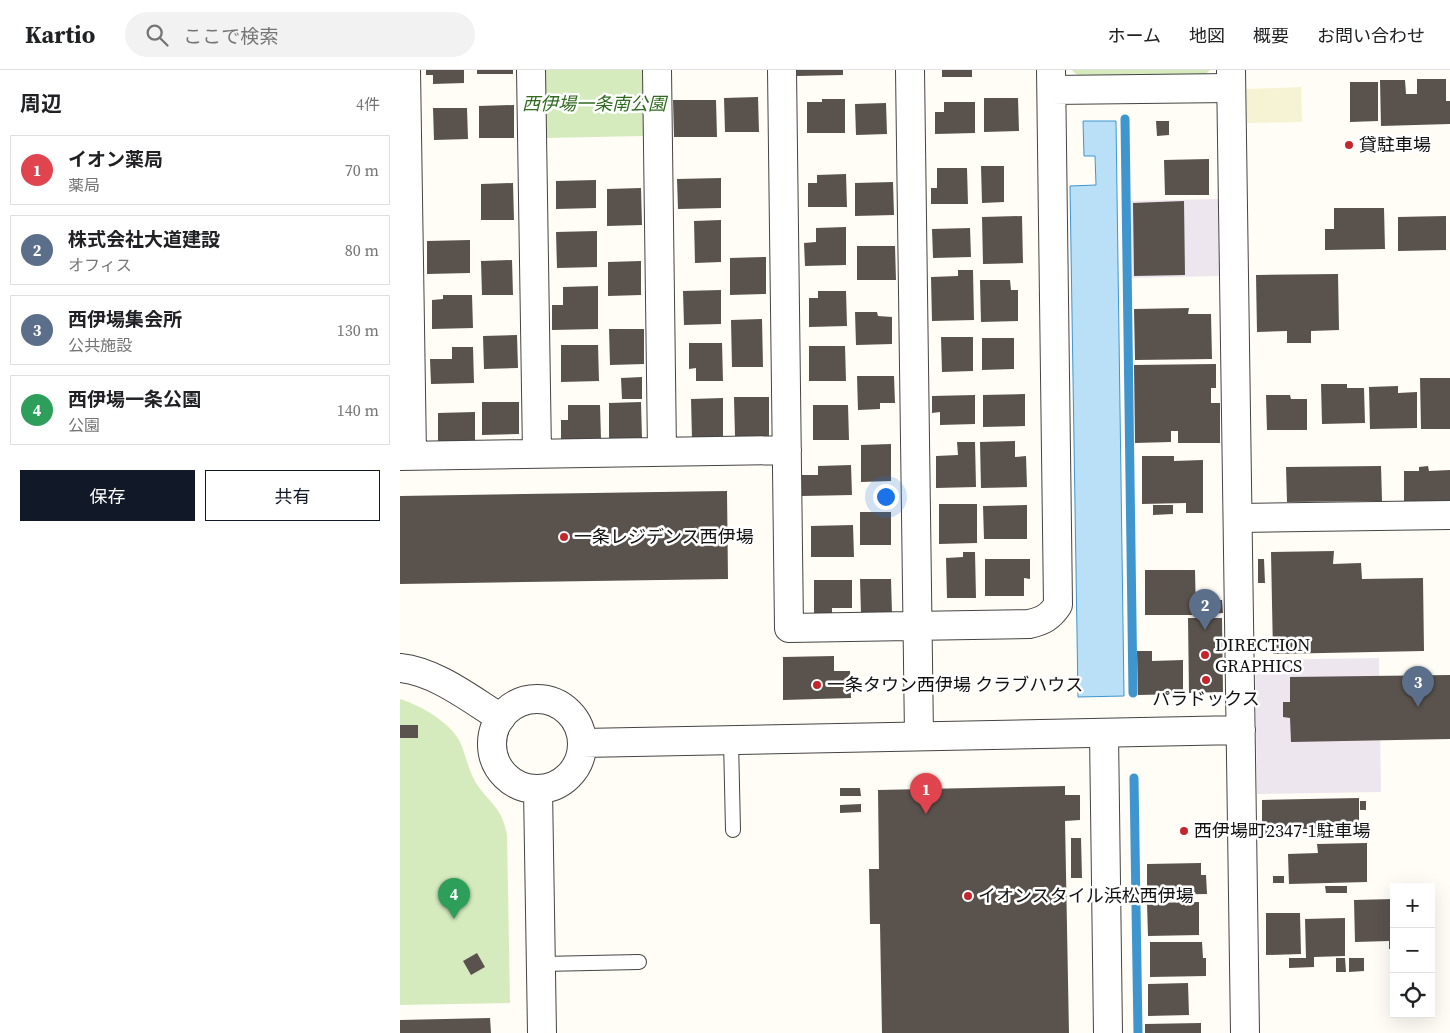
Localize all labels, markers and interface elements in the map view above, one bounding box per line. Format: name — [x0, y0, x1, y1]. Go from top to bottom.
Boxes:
search box — [125, 12, 475, 57]
text: Kartio — [25, 18, 95, 51]
icon: search — [143, 21, 171, 49]
text: ここで検索 — [183, 23, 278, 49]
text: ホーム — [1108, 23, 1161, 48]
text: 地図 — [1189, 23, 1225, 48]
text: 概要 — [1253, 23, 1289, 48]
text: お問い合わせ — [1317, 23, 1425, 48]
text: 周辺 — [20, 89, 62, 118]
park label: 西伊場一条南公園 — [522, 91, 669, 116]
text: 4件 — [356, 93, 380, 115]
place label: 貸駐車場 — [1359, 132, 1431, 157]
marker: 貸駐車場 — [1343, 139, 1355, 151]
text: イオン薬局 — [68, 146, 163, 172]
text: 1 — [33, 159, 41, 181]
text: 70 m — [345, 159, 379, 181]
text: 薬局 — [68, 174, 100, 196]
text: 株式会社大道建設 — [68, 226, 220, 252]
text: 2 — [33, 239, 41, 261]
text: 80 m — [345, 239, 379, 261]
text: オフィス — [68, 254, 132, 276]
text: 西伊場集会所 — [68, 306, 182, 332]
text: 3 — [33, 319, 41, 341]
text: 130 m — [337, 319, 379, 341]
text: 公共施設 — [68, 334, 132, 356]
text: 西伊場一条公園 — [68, 386, 201, 412]
text: 4 — [33, 399, 41, 421]
text: 140 m — [337, 399, 379, 421]
text: 公園 — [68, 414, 100, 436]
button: 保存 — [20, 470, 195, 521]
button: 共有 — [205, 470, 380, 521]
your location — [873, 484, 899, 510]
place label: 一条レジデンス西伊場 — [574, 524, 754, 549]
marker: 一条レジデンス西伊場 — [558, 531, 570, 543]
pin: 2 — [1189, 589, 1221, 630]
place label: DIRECTION GRAPHICS — [1215, 632, 1311, 678]
marker: DIRECTION GRAPHICS — [1199, 649, 1211, 661]
pin: 3 — [1402, 666, 1434, 707]
place label: 一条タウン西伊場 クラブハウス — [827, 672, 1083, 697]
marker: パラドックス — [1200, 674, 1212, 686]
marker: 一条タウン西伊場 クラブハウス — [811, 679, 823, 691]
place label: パラドックス — [1152, 686, 1260, 711]
pin: 1 — [910, 773, 942, 814]
place label: 西伊場町2347-1駐車場 — [1194, 818, 1371, 843]
marker: 西伊場町2347-1駐車場 — [1178, 825, 1190, 837]
pin: 4 — [438, 878, 470, 919]
place label: イオンスタイル浜松西伊場 — [978, 883, 1194, 908]
map controls — [1390, 883, 1435, 1018]
button: + — [1390, 883, 1435, 928]
marker: イオンスタイル浜松西伊場 — [962, 890, 974, 902]
button: − — [1390, 928, 1435, 973]
button: locate — [1390, 973, 1435, 1018]

